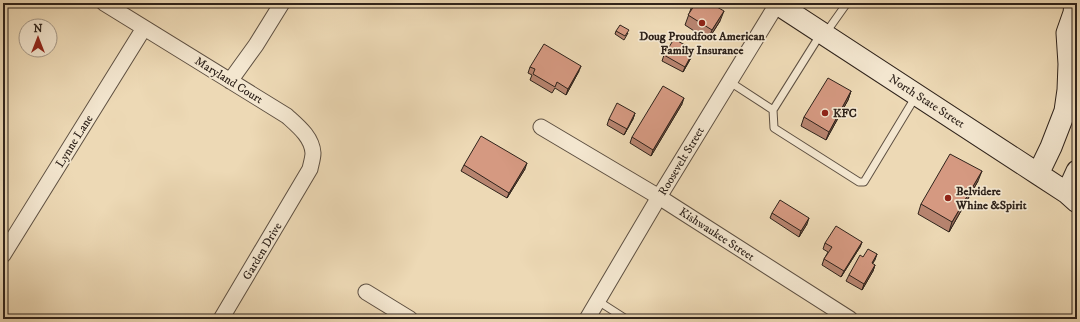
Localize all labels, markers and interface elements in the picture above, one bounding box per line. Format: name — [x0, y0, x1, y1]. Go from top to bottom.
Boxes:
north arrow — [18, 18, 58, 58]
marker: Doug Proudfoot American Family Insurance — [697, 18, 707, 28]
text: N — [33, 22, 43, 36]
place label: Doug Proudfoot American Family Insurance — [639, 29, 766, 58]
street label: Maryland Court — [192, 54, 266, 107]
street label: North State Street — [886, 71, 968, 132]
place label: KFC — [833, 106, 857, 121]
marker: KFC — [820, 108, 830, 118]
street label: Lynne Lane — [52, 112, 96, 170]
street label: Roosevelt Street — [655, 124, 708, 198]
place label: Belvidere Whine &Spirit — [955, 184, 1027, 213]
marker: Belvidere Whine &Spirit — [943, 193, 953, 203]
street label: Kishwaukee Street — [676, 204, 757, 264]
street label: Garden Drive — [239, 220, 285, 283]

